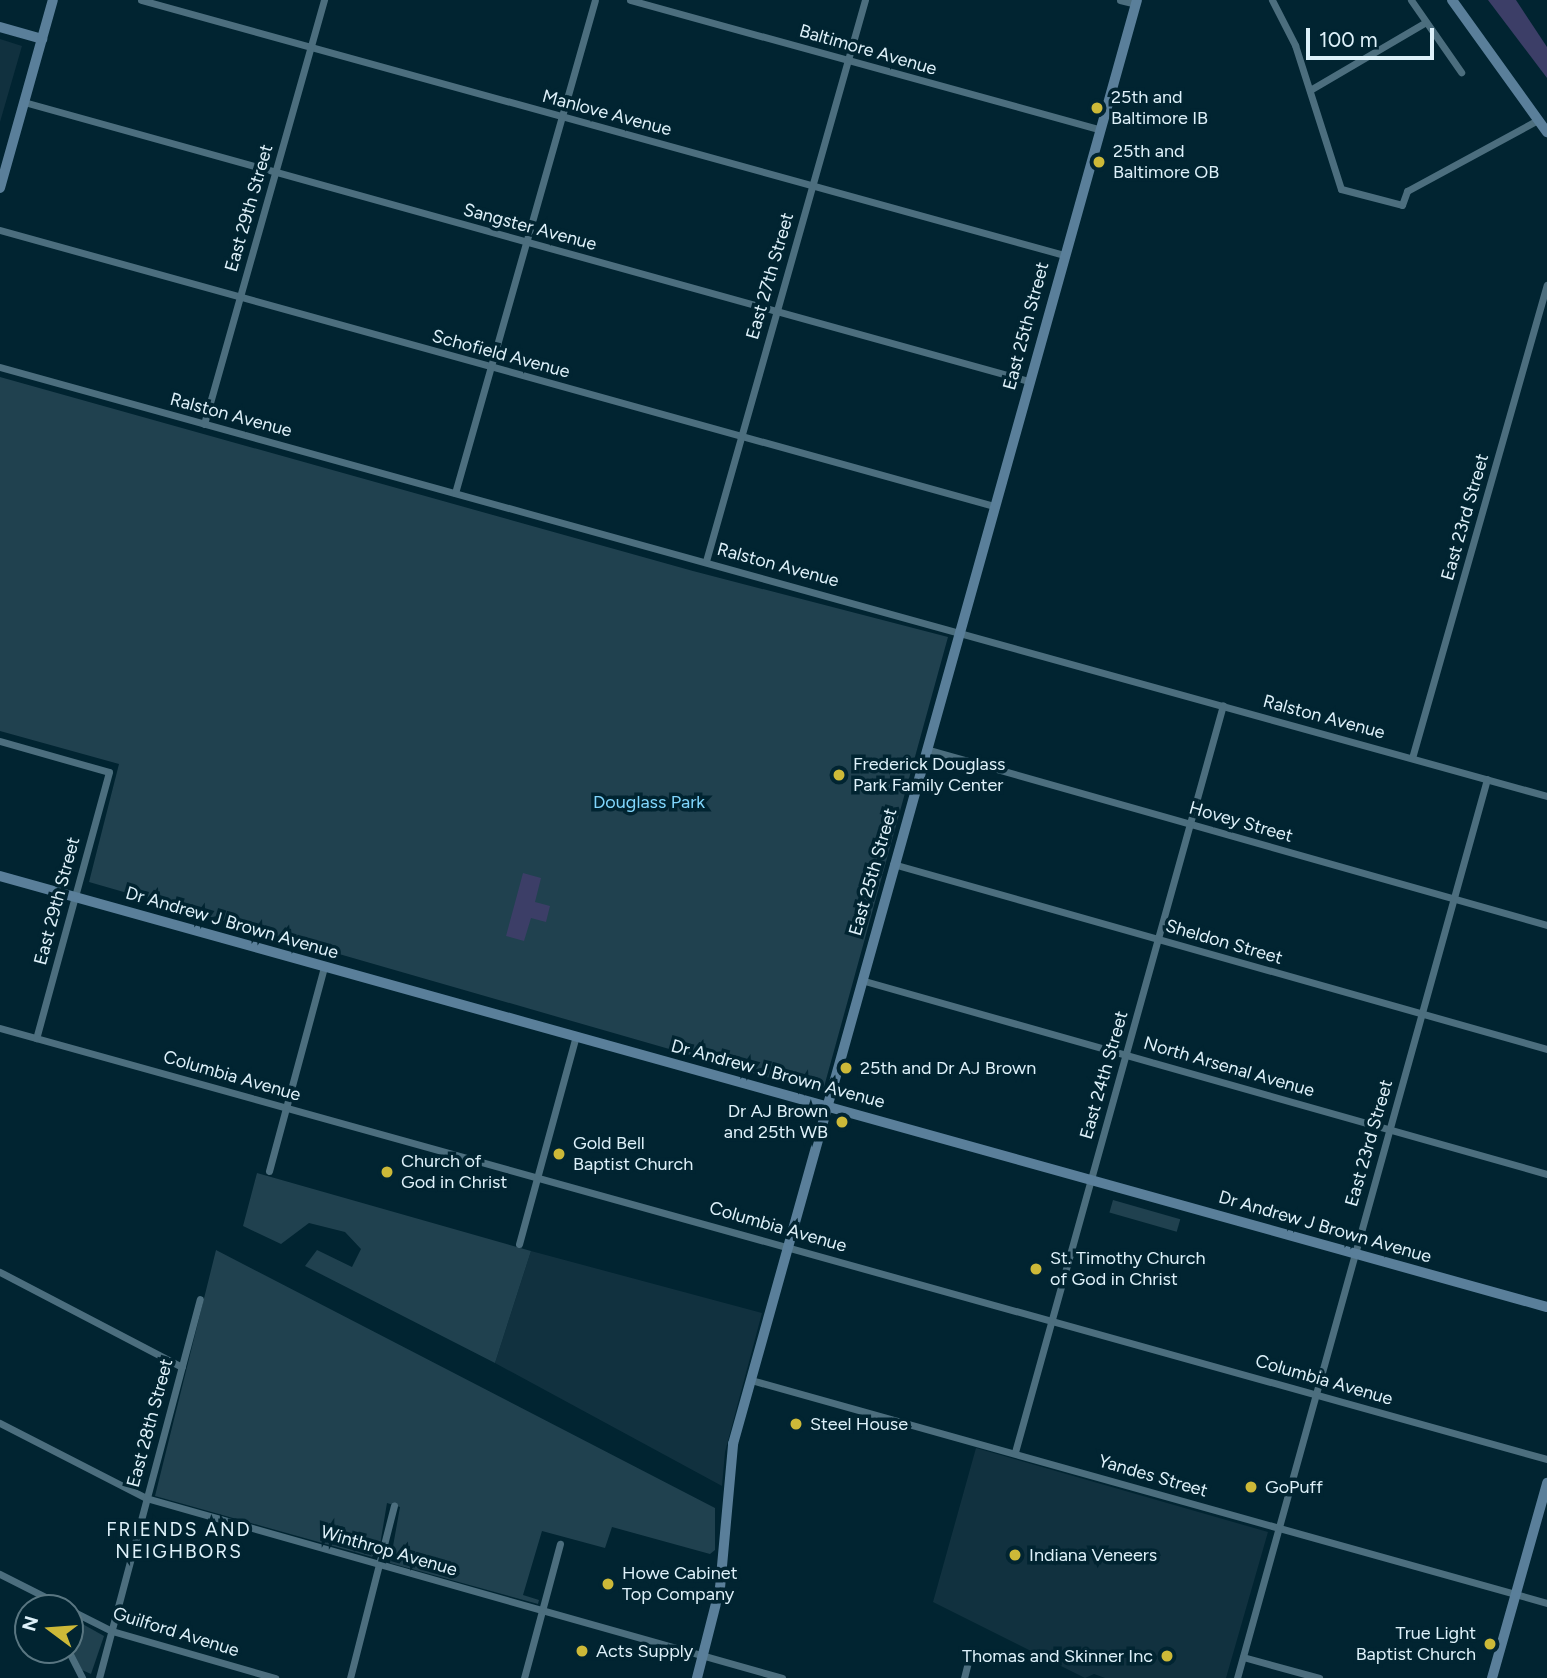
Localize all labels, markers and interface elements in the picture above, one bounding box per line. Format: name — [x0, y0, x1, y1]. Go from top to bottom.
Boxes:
scale bar — [1309, 14, 1437, 58]
street label: Baltimore Avenue — [797, 20, 939, 80]
text: 100 m — [1319, 27, 1378, 52]
street label: Manlove Avenue — [540, 85, 674, 141]
place label: 25th and Baltimore IB — [1111, 87, 1208, 130]
marker: 25th and Baltimore IB — [1089, 100, 1105, 116]
place label: 25th and Baltimore OB — [1113, 141, 1219, 184]
street label: East 29th Street — [221, 142, 277, 274]
marker: 25th and Baltimore OB — [1091, 154, 1107, 170]
street label: Sangster Avenue — [461, 199, 599, 255]
street label: East 27th Street — [742, 210, 798, 342]
street label: East 25th Street — [999, 260, 1053, 392]
street label: Schofield Avenue — [430, 325, 572, 383]
street label: Ralston Avenue — [168, 388, 294, 442]
street label: East 23rd Street — [1437, 451, 1493, 583]
street label: Ralston Avenue — [715, 538, 841, 592]
street label: Ralston Avenue — [1261, 690, 1387, 744]
place label: Frederick Douglass Park Family Center — [853, 754, 1005, 796]
marker: Frederick Douglass Park Family Center — [831, 767, 847, 783]
park label: Douglass Park — [593, 791, 705, 813]
street label: Hovey Street — [1187, 797, 1295, 847]
street label: East 25th Street — [844, 806, 902, 938]
street label: East 29th Street — [30, 835, 84, 967]
street label: Dr Andrew J Brown Avenue — [123, 882, 341, 964]
street label: Sheldon Street — [1163, 915, 1285, 969]
street label: East 24th Street — [1075, 1008, 1133, 1142]
street label: North Arsenal Avenue — [1141, 1032, 1317, 1102]
street label: Dr Andrew J Brown Avenue — [669, 1035, 887, 1113]
street label: Columbia Avenue — [161, 1046, 303, 1106]
place label: 25th and Dr AJ Brown — [860, 1057, 1036, 1079]
marker: 25th and Dr AJ Brown — [838, 1060, 854, 1076]
street label: East 23rd Street — [1341, 1077, 1397, 1209]
place label: Dr AJ Brown and 25th WB — [724, 1101, 828, 1144]
marker: Dr AJ Brown and 25th WB — [834, 1114, 850, 1130]
place label: Gold Bell Baptist Church — [573, 1133, 693, 1176]
marker: Gold Bell Baptist Church — [551, 1146, 567, 1162]
place label: Church of God in Christ — [401, 1151, 507, 1194]
marker: Church of God in Christ — [379, 1164, 395, 1180]
street label: Dr Andrew J Brown Avenue — [1216, 1186, 1434, 1268]
street label: Columbia Avenue — [707, 1197, 849, 1257]
place label: St. Timothy Church of God in Christ — [1050, 1248, 1205, 1290]
marker: St. Timothy Church of God in Christ — [1028, 1261, 1044, 1277]
street label: Columbia Avenue — [1253, 1350, 1395, 1410]
street label: East 28th Street — [122, 1356, 178, 1490]
place label: Steel House — [810, 1413, 908, 1435]
marker: Steel House — [788, 1416, 804, 1432]
street label: Yandes Street — [1096, 1450, 1210, 1502]
place label: GoPuff — [1265, 1476, 1323, 1498]
marker: GoPuff — [1243, 1479, 1259, 1495]
district label: FRIENDS AND NEIGHBORS — [108, 1519, 250, 1563]
street label: Winthrop Avenue — [318, 1521, 460, 1581]
place label: Indiana Veneers — [1029, 1544, 1157, 1566]
marker: Indiana Veneers — [1007, 1547, 1023, 1563]
place label: Howe Cabinet Top Company — [622, 1563, 737, 1606]
marker: Howe Cabinet Top Company — [600, 1576, 616, 1592]
north arrow — [14, 1594, 84, 1664]
street label: Guilford Avenue — [110, 1603, 242, 1661]
text: N — [17, 1613, 43, 1634]
place label: True Light Baptist Church — [1356, 1623, 1476, 1666]
marker: True Light Baptist Church — [1482, 1636, 1498, 1652]
place label: Acts Supply — [596, 1640, 693, 1662]
marker: Acts Supply — [574, 1643, 590, 1659]
place label: Thomas and Skinner Inc — [962, 1645, 1153, 1667]
marker: Thomas and Skinner Inc — [1159, 1648, 1175, 1664]

